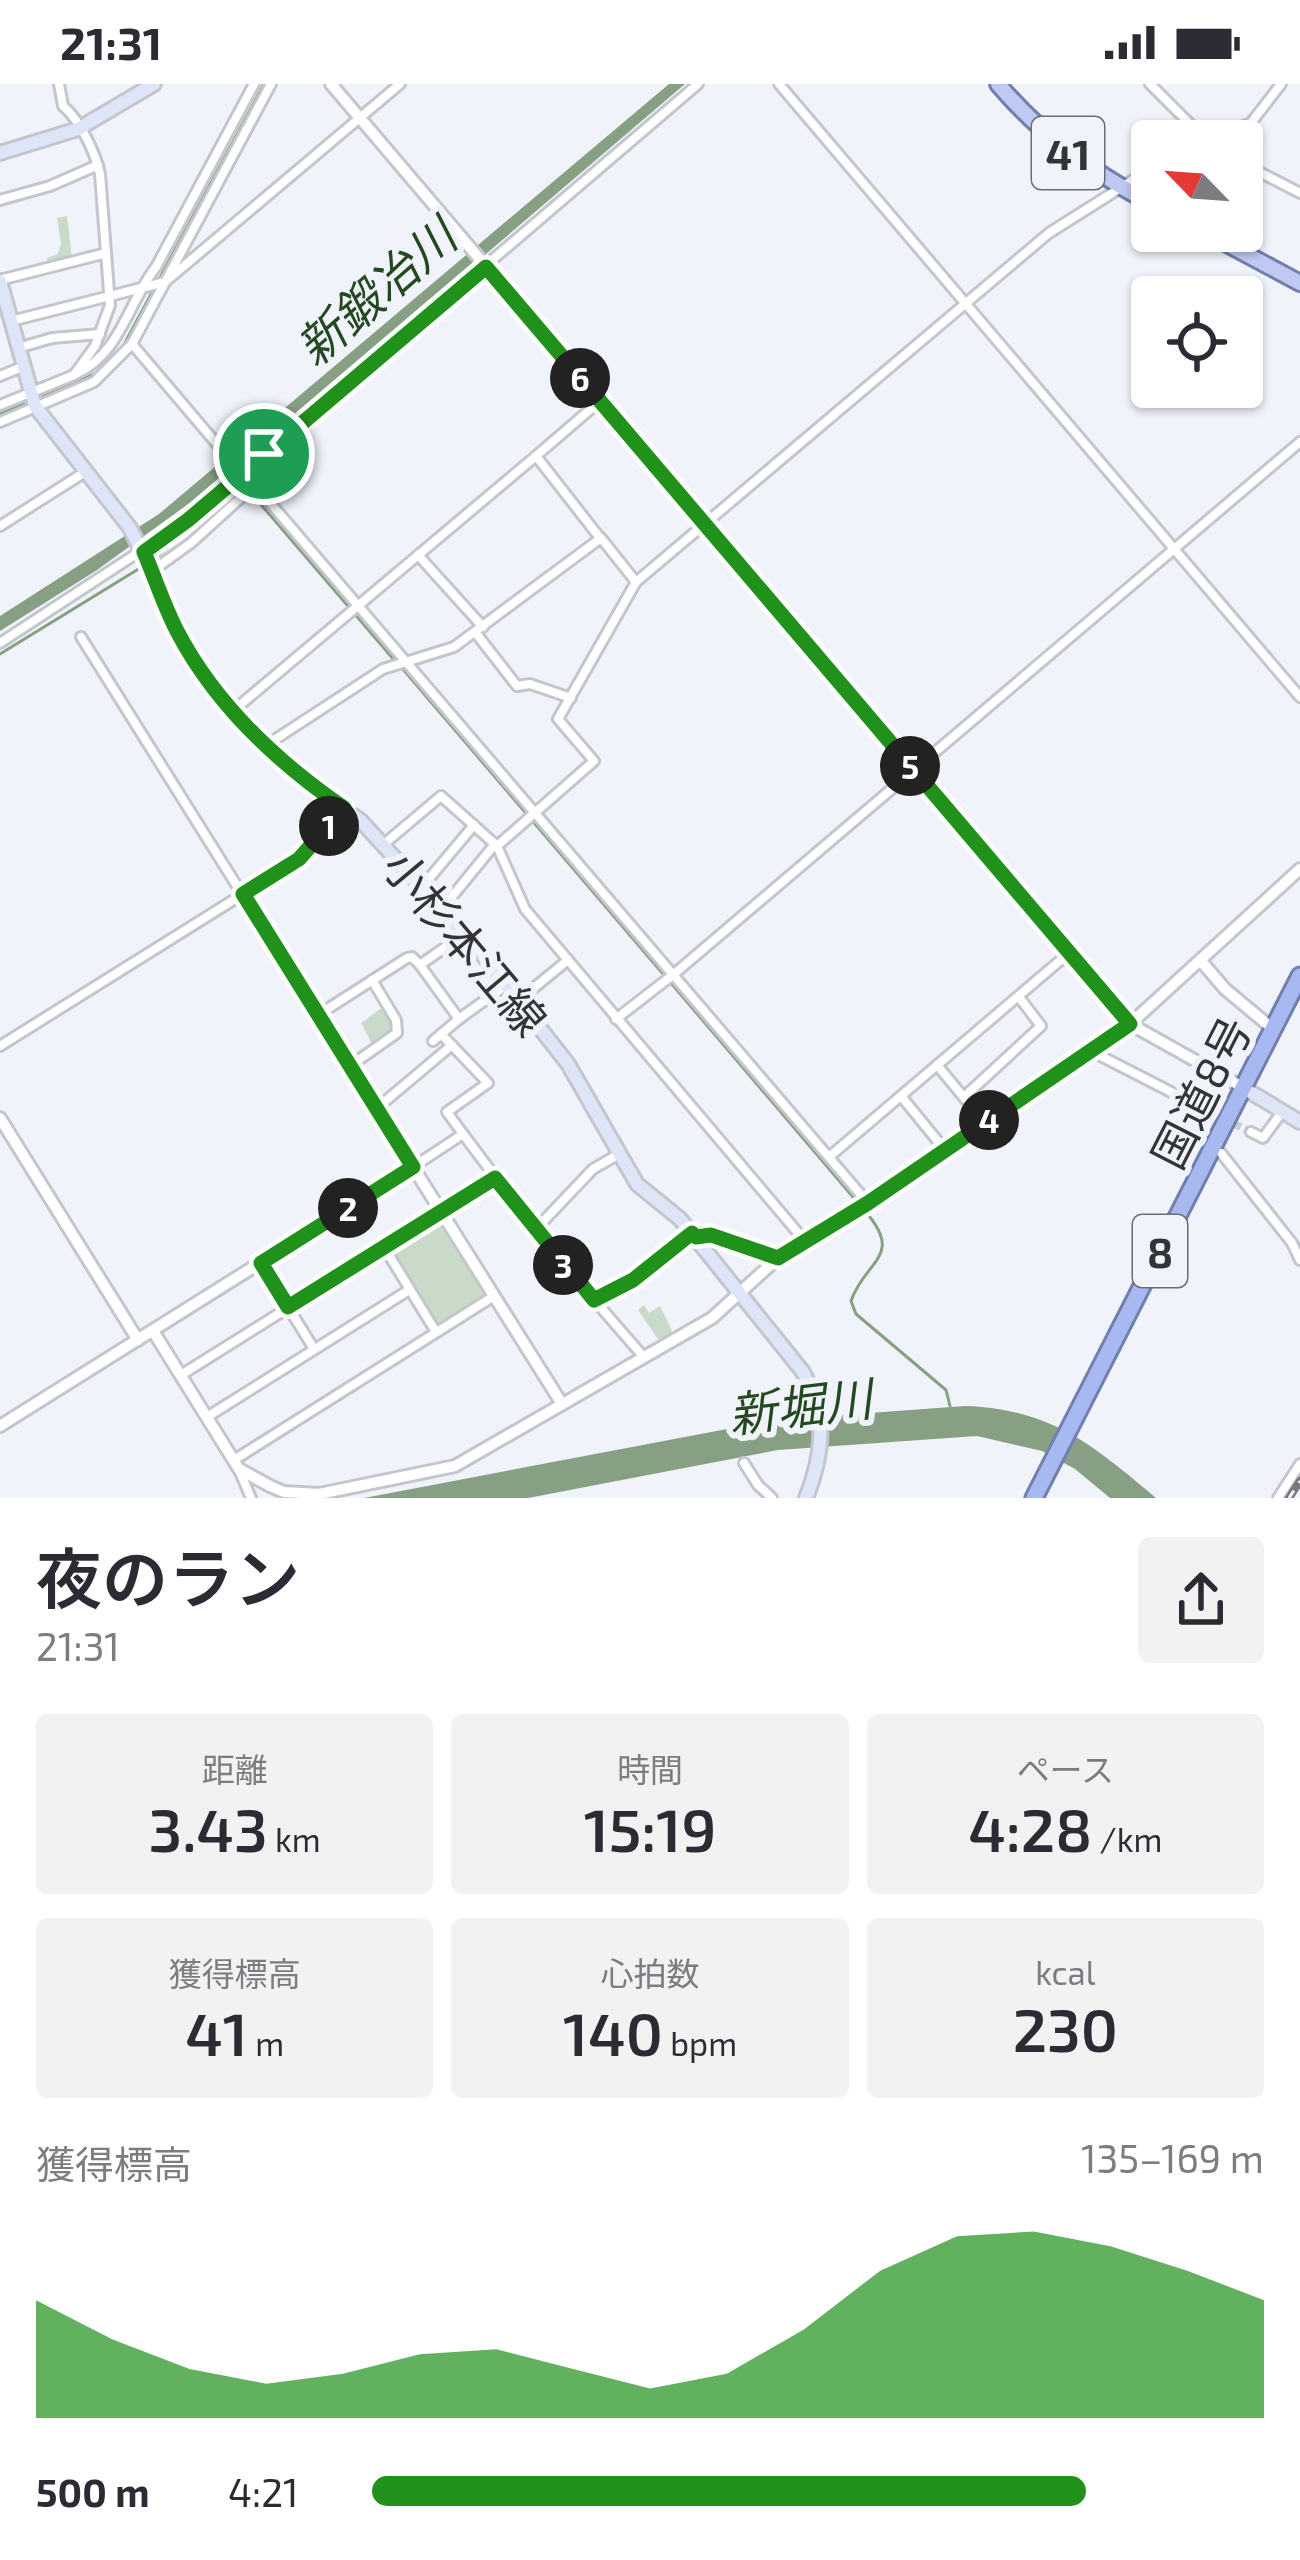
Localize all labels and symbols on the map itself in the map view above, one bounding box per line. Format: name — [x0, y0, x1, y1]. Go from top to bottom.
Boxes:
road number: 41 — [1032, 117, 1104, 189]
north arrow — [1131, 120, 1263, 252]
water label: 新鍛冶川 — [284, 203, 470, 376]
pin: 6 — [550, 348, 610, 408]
pin — [213, 403, 315, 505]
pin: 5 — [880, 736, 940, 796]
pin: 1 — [299, 796, 359, 856]
street label: 小杉本江線 — [373, 838, 559, 1046]
street label: 国道8号 — [1139, 1007, 1261, 1177]
pin: 4 — [959, 1090, 1019, 1150]
pin: 2 — [318, 1178, 378, 1238]
road number: 8 — [1133, 1215, 1187, 1287]
pin: 3 — [533, 1235, 593, 1295]
water label: 新堀川 — [725, 1367, 880, 1443]

